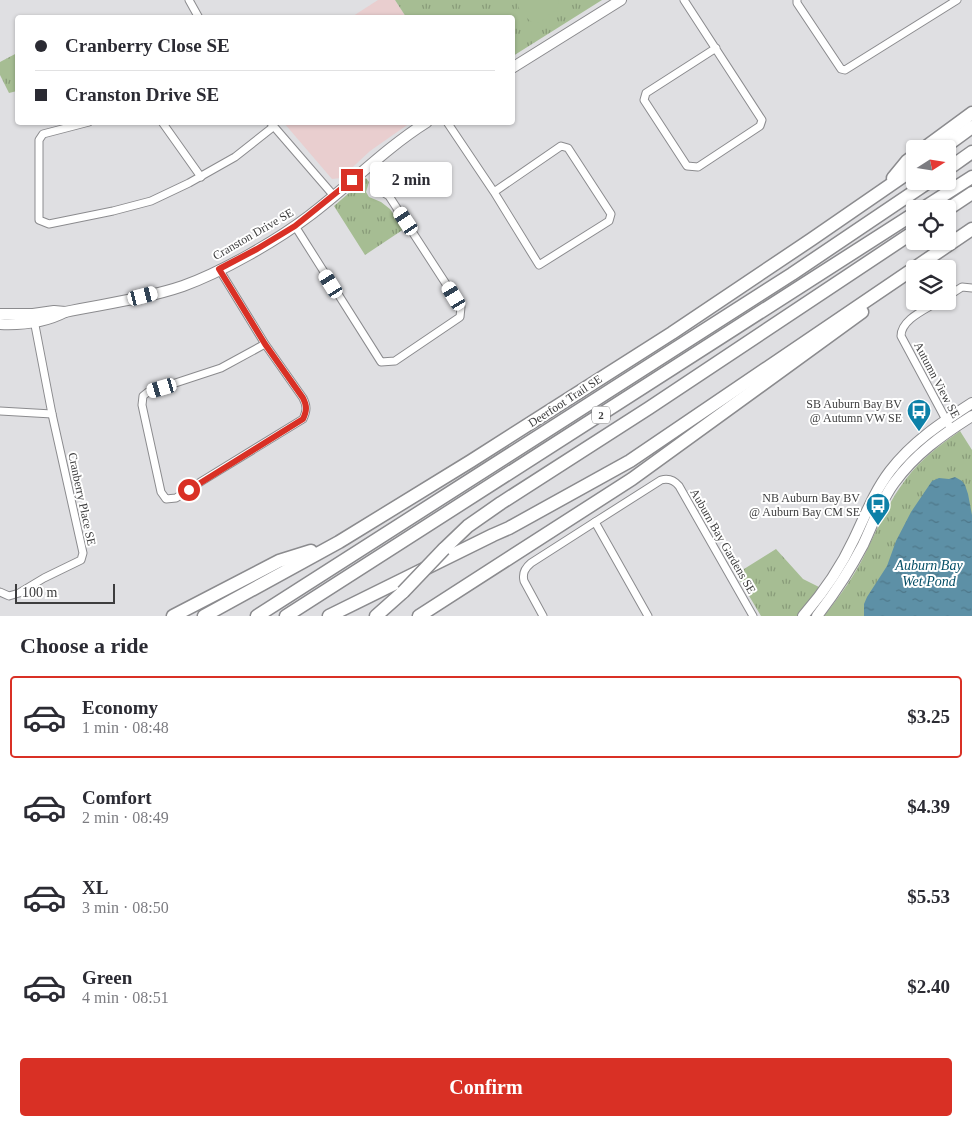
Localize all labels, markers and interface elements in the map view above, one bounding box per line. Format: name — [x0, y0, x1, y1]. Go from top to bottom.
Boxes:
text: Cranberry Close SE — [65, 35, 230, 56]
text: Cranston Drive SE — [65, 84, 219, 105]
north arrow — [906, 140, 956, 190]
map controls — [906, 140, 956, 310]
callout: 2 min — [370, 162, 452, 198]
route end — [341, 169, 363, 191]
text: 2 min — [392, 171, 430, 188]
button: locate — [906, 200, 956, 250]
car — [391, 204, 420, 238]
street label: Cranston Drive SE — [210, 205, 296, 263]
button: layers — [906, 260, 956, 310]
car — [316, 267, 345, 301]
car — [439, 279, 468, 313]
car — [126, 285, 159, 307]
street label: Autumn View SE — [911, 339, 963, 421]
street label: Deerfoot Trail SE — [525, 372, 605, 430]
car — [145, 377, 178, 399]
place label: SB Auburn Bay BV @ Autumn VW SE — [806, 397, 902, 425]
bus stop icon: SB Auburn Bay BV @ Autumn VW SE — [906, 398, 932, 432]
road number: 2 — [592, 406, 610, 424]
street label: Cranberry Place SE — [65, 451, 99, 547]
route start — [178, 479, 200, 501]
street label: Auburn Bay Gardens SE — [687, 486, 759, 596]
place label: NB Auburn Bay BV @ Auburn Bay CM SE — [749, 491, 860, 519]
bus stop icon: NB Auburn Bay BV @ Auburn Bay CM SE — [865, 492, 891, 526]
water label: Auburn Bay Wet Pond — [894, 558, 963, 589]
scale bar — [15, 581, 115, 604]
text: 100 m — [22, 585, 57, 600]
text: Choose a ride — [20, 633, 148, 658]
icon: car — [22, 695, 67, 740]
text: Economy — [82, 697, 158, 718]
text: $3.25 — [907, 706, 950, 727]
text: 1 min · 08:48 — [82, 719, 169, 736]
icon: car — [22, 785, 67, 830]
text: Comfort — [82, 787, 152, 808]
text: $4.39 — [907, 796, 950, 817]
text: 2 min · 08:49 — [82, 809, 169, 826]
icon: car — [22, 875, 67, 920]
text: XL — [82, 877, 108, 898]
text: $5.53 — [907, 886, 950, 907]
text: 3 min · 08:50 — [82, 899, 169, 916]
icon: car — [22, 965, 67, 1010]
text: Green — [82, 967, 132, 988]
text: $2.40 — [907, 976, 950, 997]
text: 4 min · 08:51 — [82, 989, 169, 1006]
button: Confirm — [20, 1058, 952, 1116]

